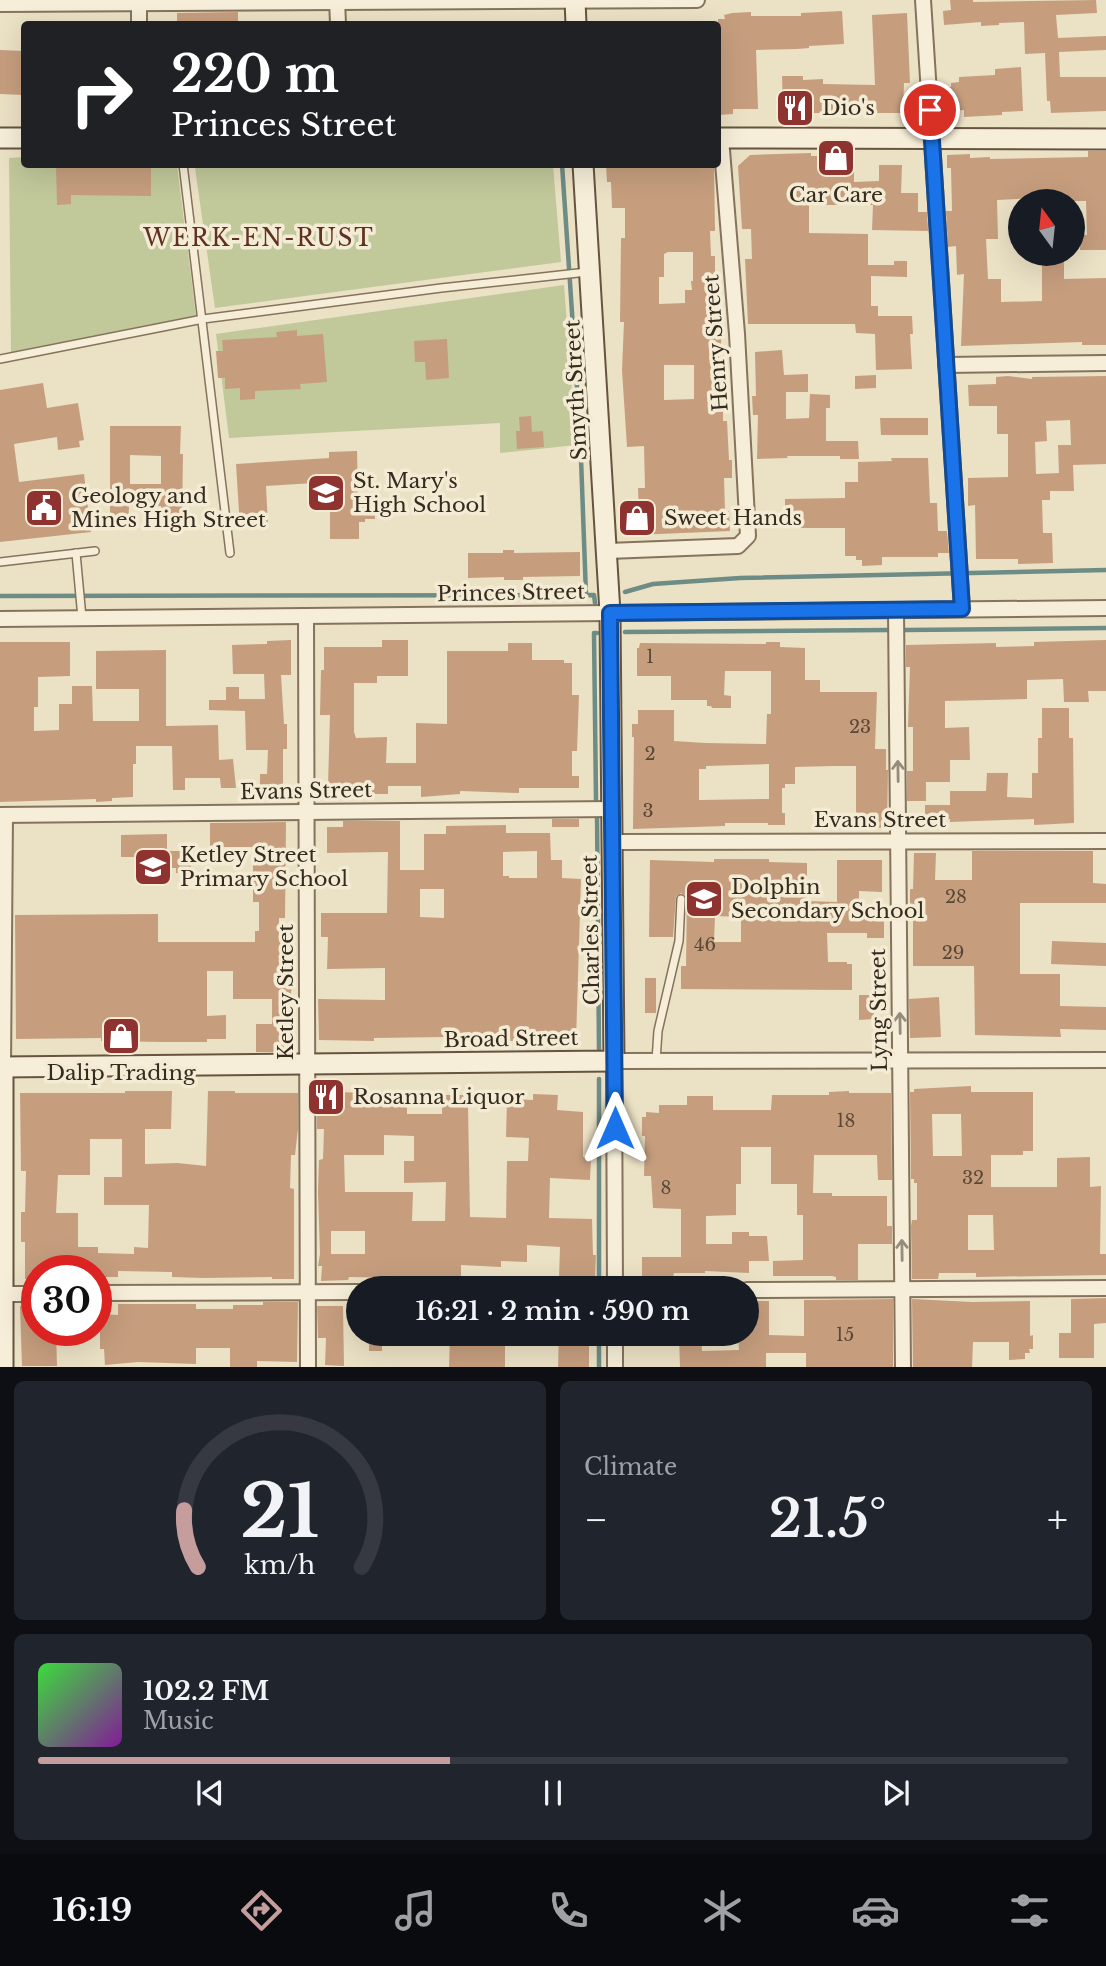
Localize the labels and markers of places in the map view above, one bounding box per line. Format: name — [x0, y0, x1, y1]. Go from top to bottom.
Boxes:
pin — [900, 80, 960, 140]
restaurant icon: Dio's — [774, 87, 816, 129]
place label: Dio's — [822, 95, 875, 121]
shop icon: Car Care — [815, 137, 857, 179]
place label: Car Care — [789, 182, 883, 208]
place label: St. Mary's High School — [353, 468, 486, 518]
school or university icon: St. Mary's High School — [305, 472, 347, 514]
place label: Geology and Mines High Street — [71, 483, 266, 533]
public building icon: Geology and Mines High Street — [23, 487, 65, 529]
shop icon: Sweet Hands — [616, 497, 658, 539]
place label: Sweet Hands — [664, 505, 802, 531]
place label: Ketley Street Primary School — [180, 842, 348, 892]
school or university icon: Ketley Street Primary School — [132, 846, 174, 888]
place label: Dolphin Secondary School — [731, 874, 924, 924]
school or university icon: Dolphin Secondary School — [683, 878, 725, 920]
shop icon: Dalip Trading — [100, 1015, 142, 1057]
place label: Dalip Trading — [46, 1060, 196, 1086]
restaurant icon: Rosanna Liquor — [305, 1076, 347, 1118]
place label: Rosanna Liquor — [353, 1084, 525, 1110]

